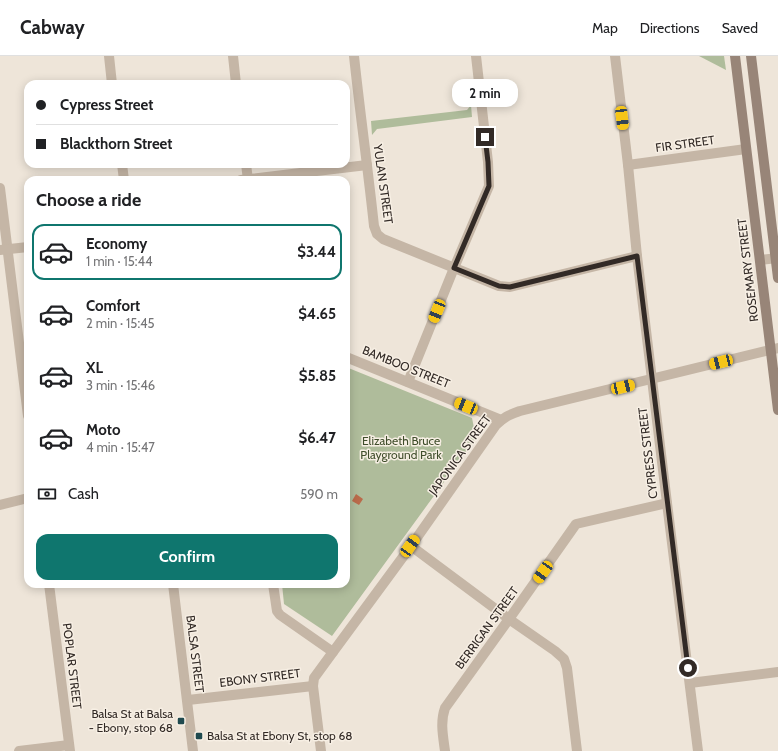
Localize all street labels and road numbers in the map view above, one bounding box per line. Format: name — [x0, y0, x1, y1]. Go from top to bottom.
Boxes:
street label: FIR STREET — [654, 132, 716, 155]
street label: YULAN STREET — [370, 142, 397, 225]
street label: ROSEMARY STREET — [734, 217, 761, 323]
street label: BAMBOO STREET — [360, 342, 453, 391]
street label: CYPRESS STREET — [634, 406, 661, 500]
street label: JAPONICA STREET — [425, 411, 494, 499]
street label: BERRIGAN STREET — [452, 583, 522, 672]
street label: BALSA STREET — [183, 614, 208, 694]
street label: POPLAR STREET — [60, 622, 85, 710]
street label: EBONY STREET — [219, 665, 302, 690]

